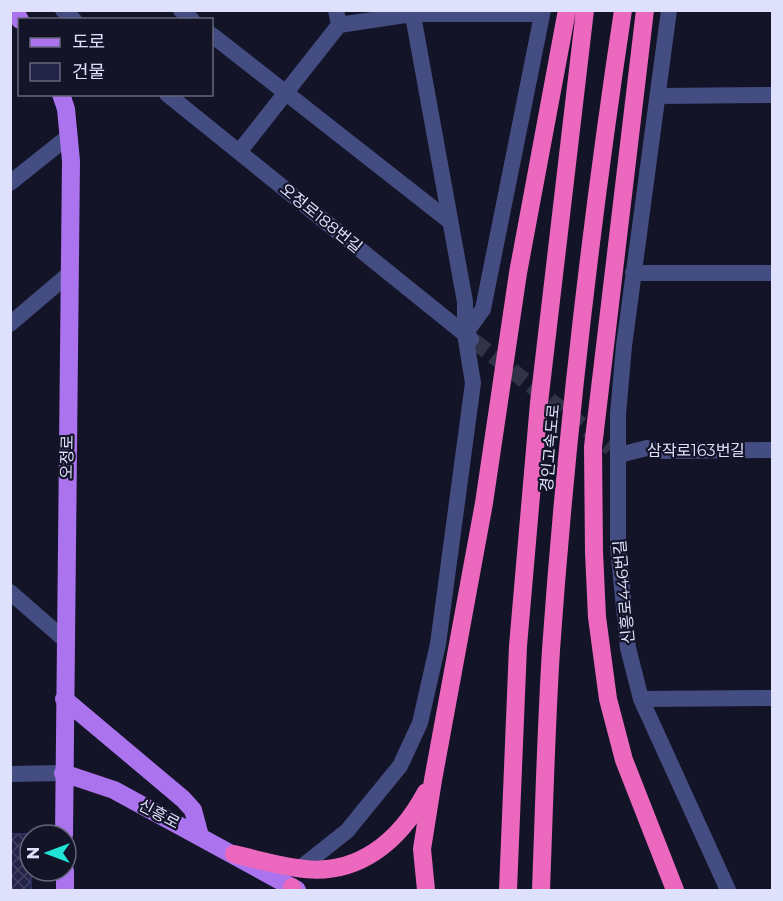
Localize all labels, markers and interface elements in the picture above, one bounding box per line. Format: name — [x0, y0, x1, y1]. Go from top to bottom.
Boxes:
legend — [18, 18, 213, 96]
text: 도로 — [72, 31, 105, 53]
text: 건물 — [72, 61, 105, 83]
street label: 오정로188번길 — [276, 179, 366, 257]
street label: 경인고속도로 — [537, 403, 563, 493]
street label: 오정로 — [57, 434, 77, 479]
street label: 삼작로163번길 — [647, 441, 745, 460]
street label: 신흥로446번길 — [610, 539, 638, 645]
street label: 신흥로 — [135, 795, 183, 833]
north arrow — [18, 823, 78, 883]
text: N — [24, 847, 43, 859]

